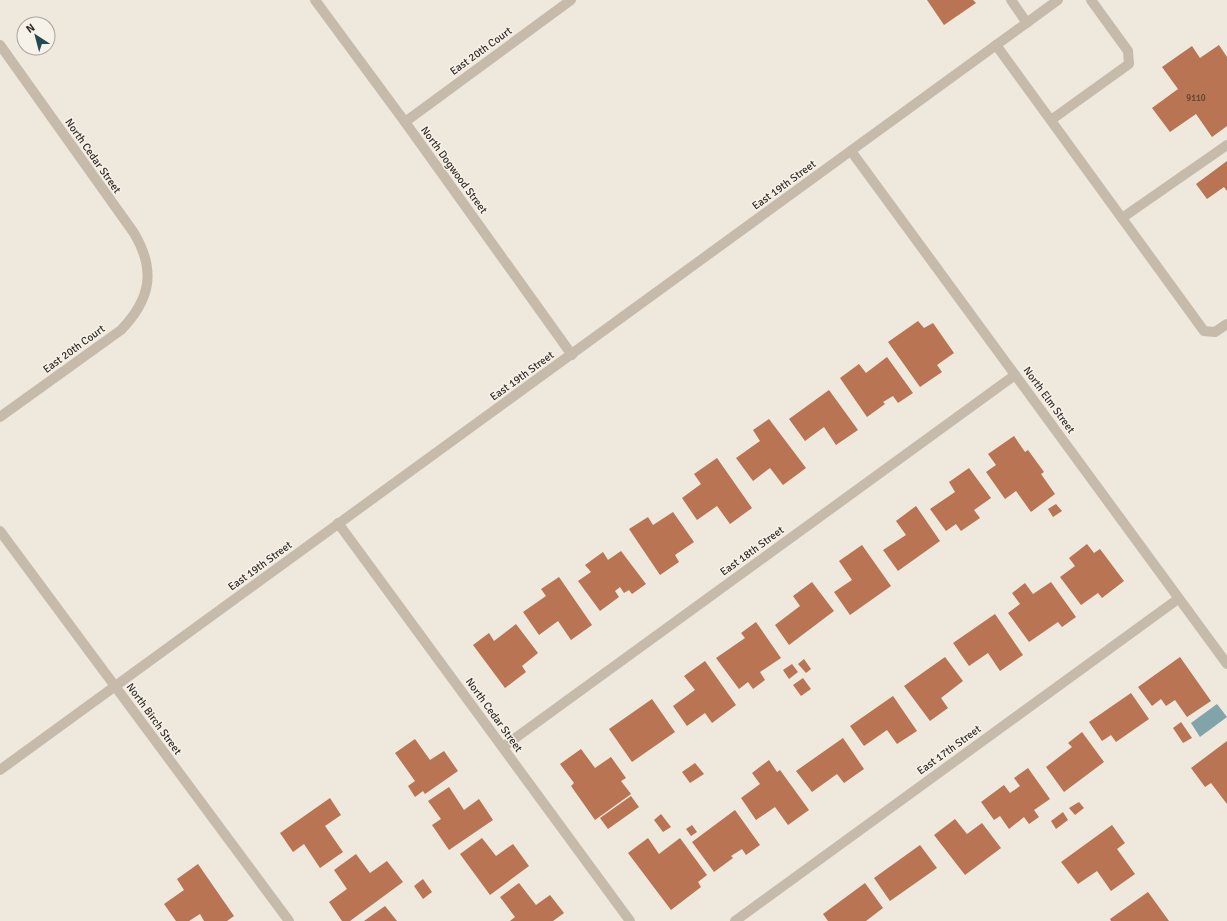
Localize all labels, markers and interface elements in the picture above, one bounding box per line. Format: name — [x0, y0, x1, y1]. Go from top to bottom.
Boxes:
north arrow — [16, 16, 56, 56]
text: N — [23, 21, 37, 36]
street label: East 20th Court — [447, 24, 515, 78]
house number: 9110 — [1186, 93, 1206, 104]
street label: North Cedar Street — [62, 116, 124, 196]
street label: North Dogwood Street — [418, 124, 490, 216]
street label: East 19th Street — [750, 157, 819, 212]
street label: East 20th Court — [40, 322, 108, 376]
street label: East 19th Street — [488, 348, 557, 403]
street label: North Elm Street — [1021, 364, 1078, 436]
street label: East 18th Street — [718, 523, 787, 578]
street label: East 19th Street — [226, 538, 295, 593]
street label: North Cedar Street — [463, 675, 525, 755]
street label: North Birch Street — [124, 681, 184, 758]
street label: East 17th Street — [915, 722, 984, 777]

